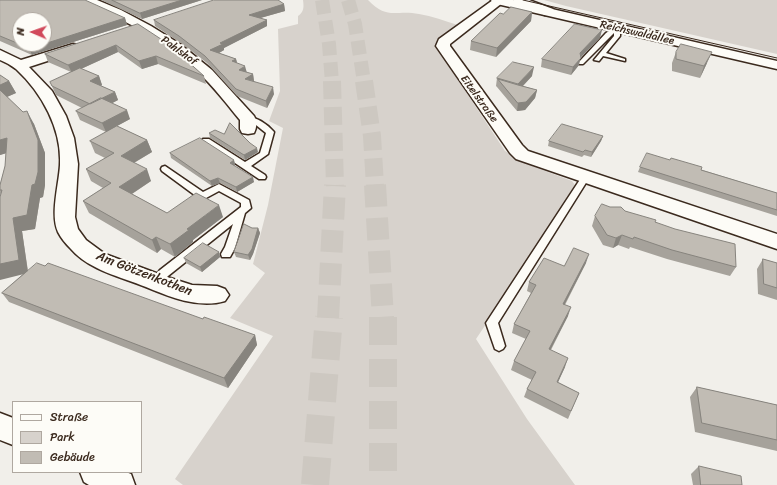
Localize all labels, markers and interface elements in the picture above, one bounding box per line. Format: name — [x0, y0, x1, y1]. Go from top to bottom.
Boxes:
north arrow — [12, 12, 52, 52]
street label: Reichswaldallee — [599, 18, 675, 48]
text: N — [11, 27, 30, 36]
street label: Pahlshof — [158, 33, 200, 69]
street label: Eitelstraße — [457, 73, 501, 125]
street label: Am Götzenkothen — [94, 249, 194, 299]
legend — [12, 401, 142, 473]
text: Straße — [50, 406, 88, 428]
text: Park — [50, 426, 75, 448]
text: Gebäude — [50, 446, 95, 468]

